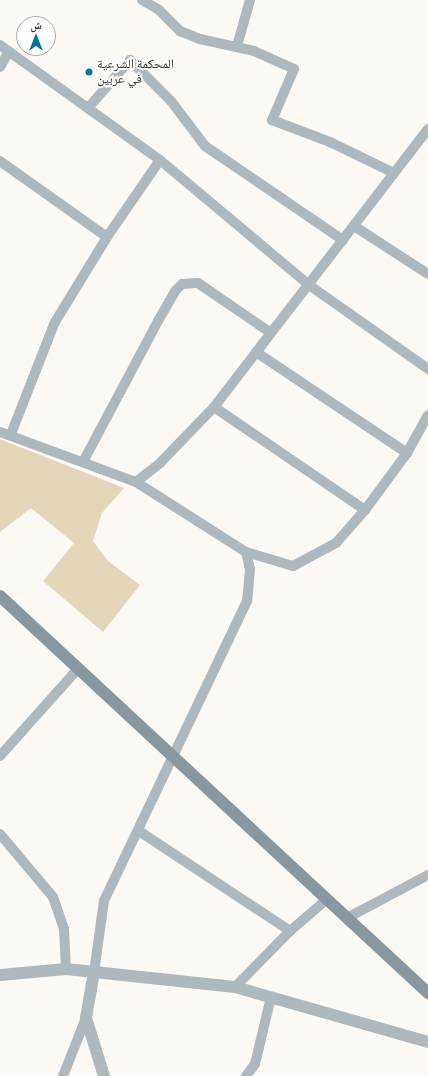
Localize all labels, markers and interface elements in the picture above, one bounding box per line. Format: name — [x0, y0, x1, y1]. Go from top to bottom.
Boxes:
north arrow — [16, 16, 56, 56]
text: ش — [30, 18, 42, 32]
place label: المحكمة الشرعية في عربين — [97, 57, 174, 88]
marker: المحكمة الشرعية في عربين — [84, 67, 94, 77]

